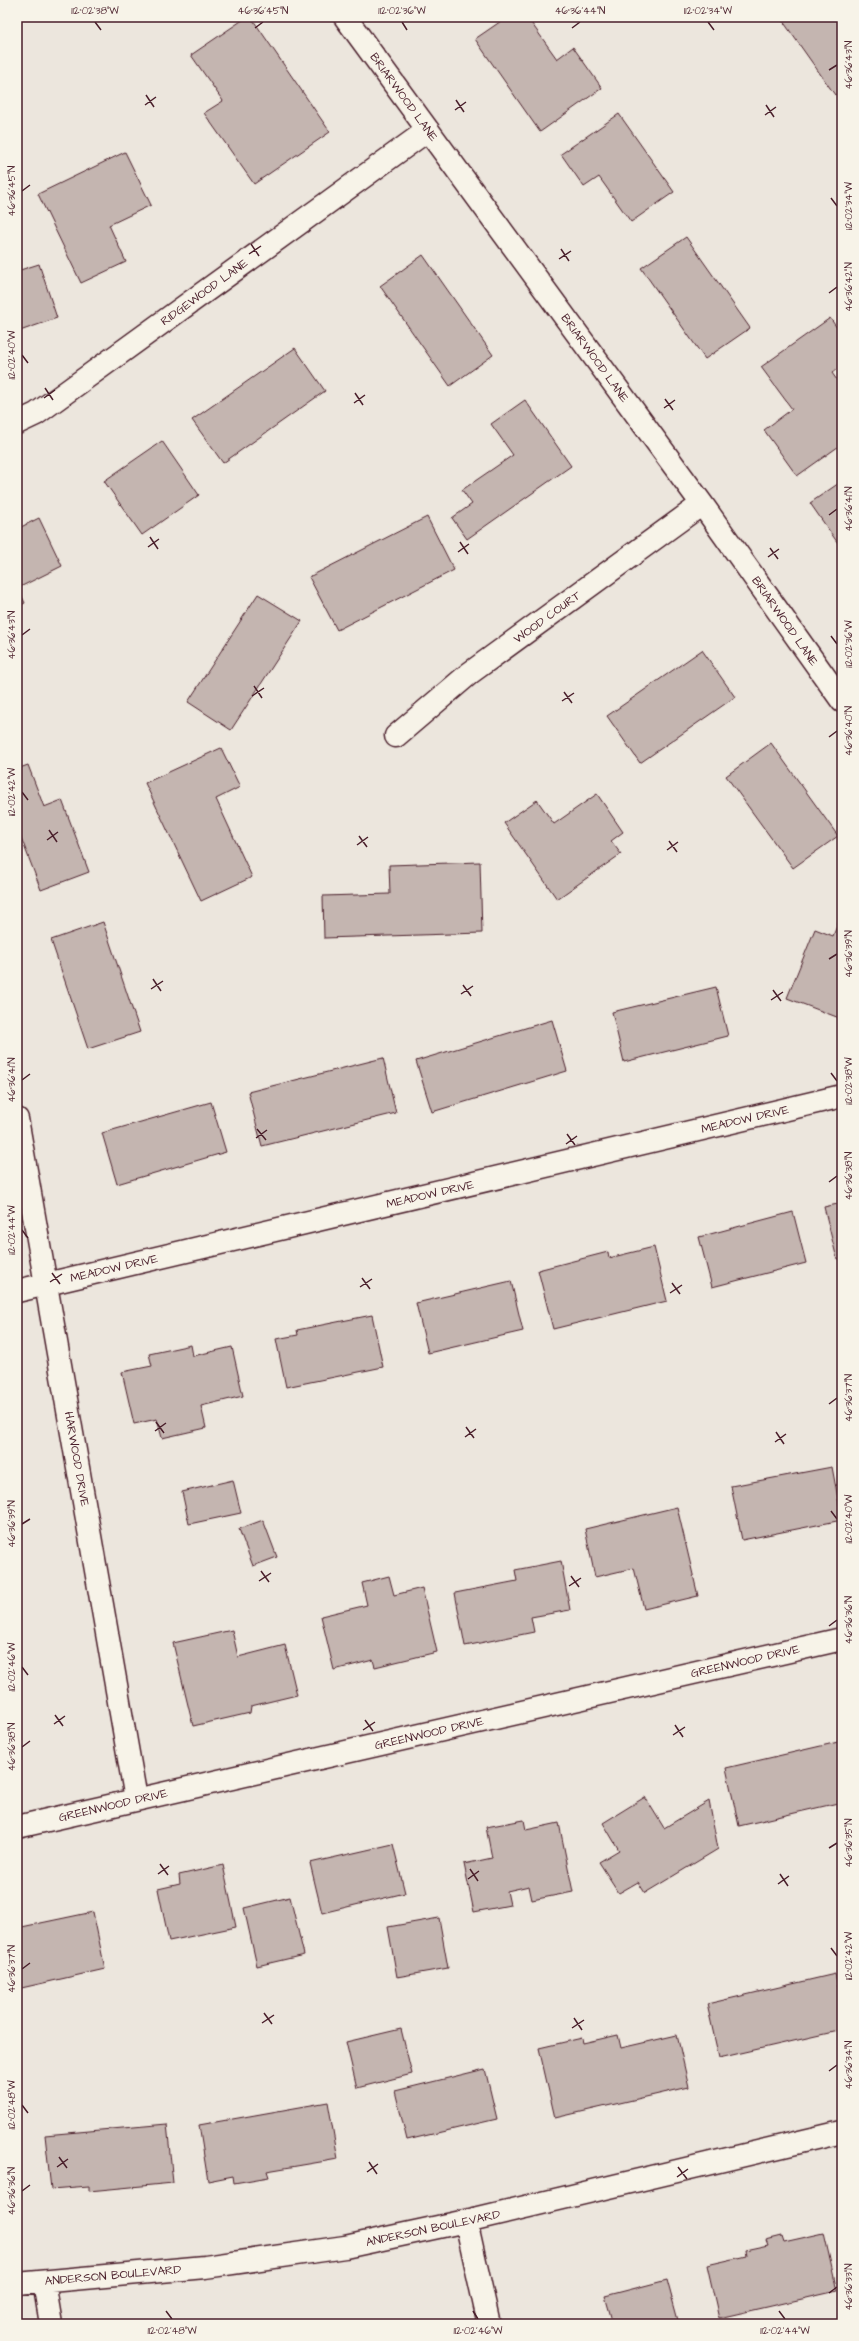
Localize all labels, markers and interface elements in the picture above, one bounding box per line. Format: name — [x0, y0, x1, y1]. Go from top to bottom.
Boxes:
text: 112°02'38"W — [71, 4, 119, 18]
text: 46°36'45"N — [238, 4, 288, 18]
text: 112°02'36"W — [378, 4, 426, 18]
text: 46°36'44"N — [555, 4, 605, 18]
text: 112°02'34"W — [684, 4, 732, 18]
text: 46°36'43"N — [842, 41, 856, 89]
street label: BRIARWOOD LANE — [366, 50, 442, 145]
text: 46°36'45"N — [5, 166, 19, 216]
text: 112°02'34"W — [842, 182, 856, 230]
street label: RIDGEWOOD LANE — [157, 255, 251, 330]
text: 46°36'42"N — [842, 262, 856, 312]
street label: BRIARWOOD LANE — [557, 311, 633, 406]
text: 112°02'40"W — [5, 330, 19, 380]
text: 46°36'41"N — [842, 487, 856, 531]
street label: BRIARWOOD LANE — [747, 573, 822, 669]
street label: WOOD COURT — [510, 587, 585, 648]
text: 46°36'43"N — [5, 611, 19, 659]
text: 112°02'36"W — [842, 620, 856, 668]
text: 46°36'40"N — [842, 706, 856, 756]
text: 112°02'42"W — [5, 767, 19, 816]
text: 46°36'39"N — [842, 930, 856, 978]
text: 112°02'38"W — [842, 1057, 856, 1105]
text: 46°36'41"N — [5, 1058, 19, 1102]
street label: MEADOW DRIVE — [700, 1101, 791, 1138]
text: 46°36'38"N — [842, 1152, 856, 1200]
street label: MEADOW DRIVE — [385, 1176, 476, 1213]
text: 112°02'44"W — [5, 1205, 19, 1255]
street label: MEADOW DRIVE — [69, 1250, 160, 1287]
text: 46°36'37"N — [842, 1374, 856, 1422]
street label: HARWOOD DRIVE — [60, 1410, 93, 1508]
text: 112°02'40"W — [842, 1494, 856, 1544]
text: 46°36'39"N — [5, 1500, 19, 1548]
text: 46°36'36"N — [842, 1596, 856, 1644]
street label: GREENWOOD DRIVE — [689, 1641, 801, 1682]
text: 112°02'46"W — [5, 1642, 19, 1691]
street label: GREENWOOD DRIVE — [373, 1713, 485, 1754]
text: 46°36'38"N — [5, 1723, 19, 1771]
street label: GREENWOOD DRIVE — [57, 1785, 169, 1826]
text: 46°36'35"N — [842, 1818, 856, 1868]
text: 112°02'42"W — [842, 1931, 856, 1980]
text: 46°36'37"N — [5, 1945, 19, 1993]
text: 46°36'34"N — [842, 2041, 856, 2089]
text: 112°02'48"W — [5, 2080, 19, 2130]
text: 46°36'36"N — [5, 2167, 19, 2215]
street label: ANDERSON BOULEVARD — [364, 2206, 502, 2251]
street label: ANDERSON BOULEVARD — [44, 2261, 182, 2290]
text: 46°36'33"N — [842, 2263, 856, 2311]
text: 112°02'48"W — [147, 2324, 197, 2338]
text: 112°02'46"W — [454, 2324, 503, 2338]
text: 112°02'44"W — [760, 2324, 810, 2338]

